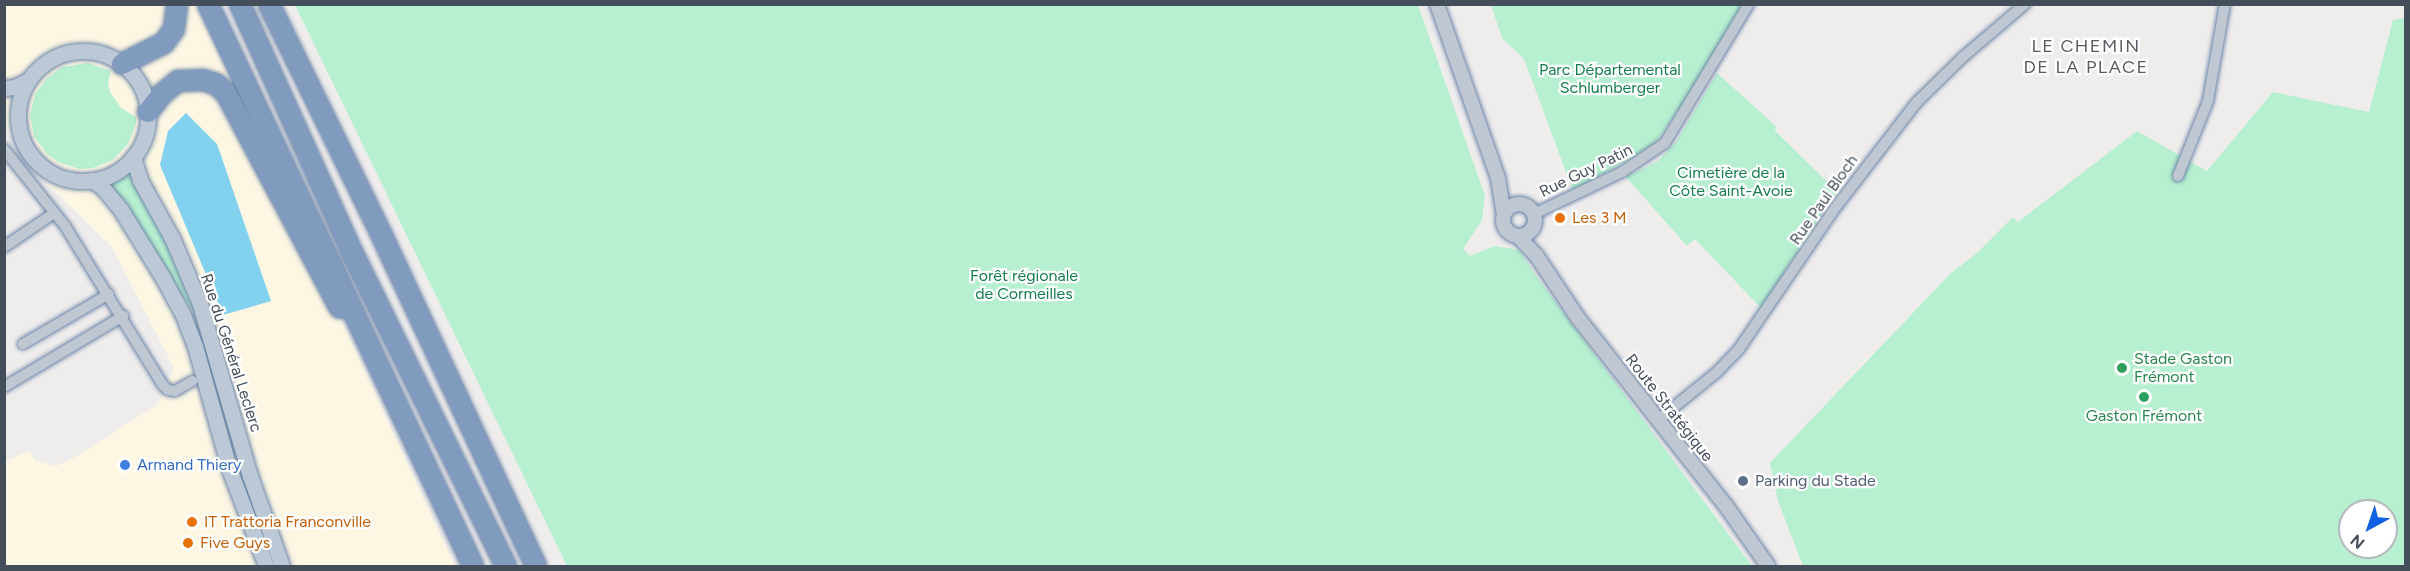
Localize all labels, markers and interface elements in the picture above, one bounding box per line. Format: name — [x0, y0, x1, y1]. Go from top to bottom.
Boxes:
district label: LE CHEMIN DE LA PLACE — [2023, 36, 2149, 78]
park label: Parc Départemental Schlumberger — [1539, 60, 1681, 98]
street label: Rue Guy Patin — [1536, 140, 1636, 202]
street label: Rue Paul Bloch — [1786, 151, 1862, 249]
park label: Cimetière de la Côte Saint-Avoie — [1669, 163, 1793, 201]
place label: Les 3 M — [1572, 208, 1627, 228]
marker: Les 3 M — [1553, 211, 1567, 225]
park label: Forêt régionale de Cormeilles — [970, 266, 1078, 304]
street label: Rue du Général Leclerc — [196, 271, 266, 435]
place label: Stade Gaston Frémont — [2134, 349, 2232, 387]
street label: Route Stratégique — [1621, 350, 1717, 466]
marker: Stade Gaston Frémont — [2115, 361, 2129, 375]
marker: Gaston Frémont — [2137, 390, 2151, 404]
place label: Gaston Frémont — [2086, 406, 2202, 426]
place label: Armand Thiery — [137, 455, 241, 475]
marker: Armand Thiery — [118, 458, 132, 472]
place label: Parking du Stade — [1755, 471, 1876, 491]
marker: Parking du Stade — [1736, 474, 1750, 488]
north arrow — [2338, 499, 2398, 559]
place label: IT Trattoria Franconville — [204, 512, 371, 532]
marker: IT Trattoria Franconville — [185, 515, 199, 529]
text: N — [2347, 530, 2368, 553]
place label: Five Guys — [200, 533, 270, 553]
marker: Five Guys — [181, 536, 195, 550]

